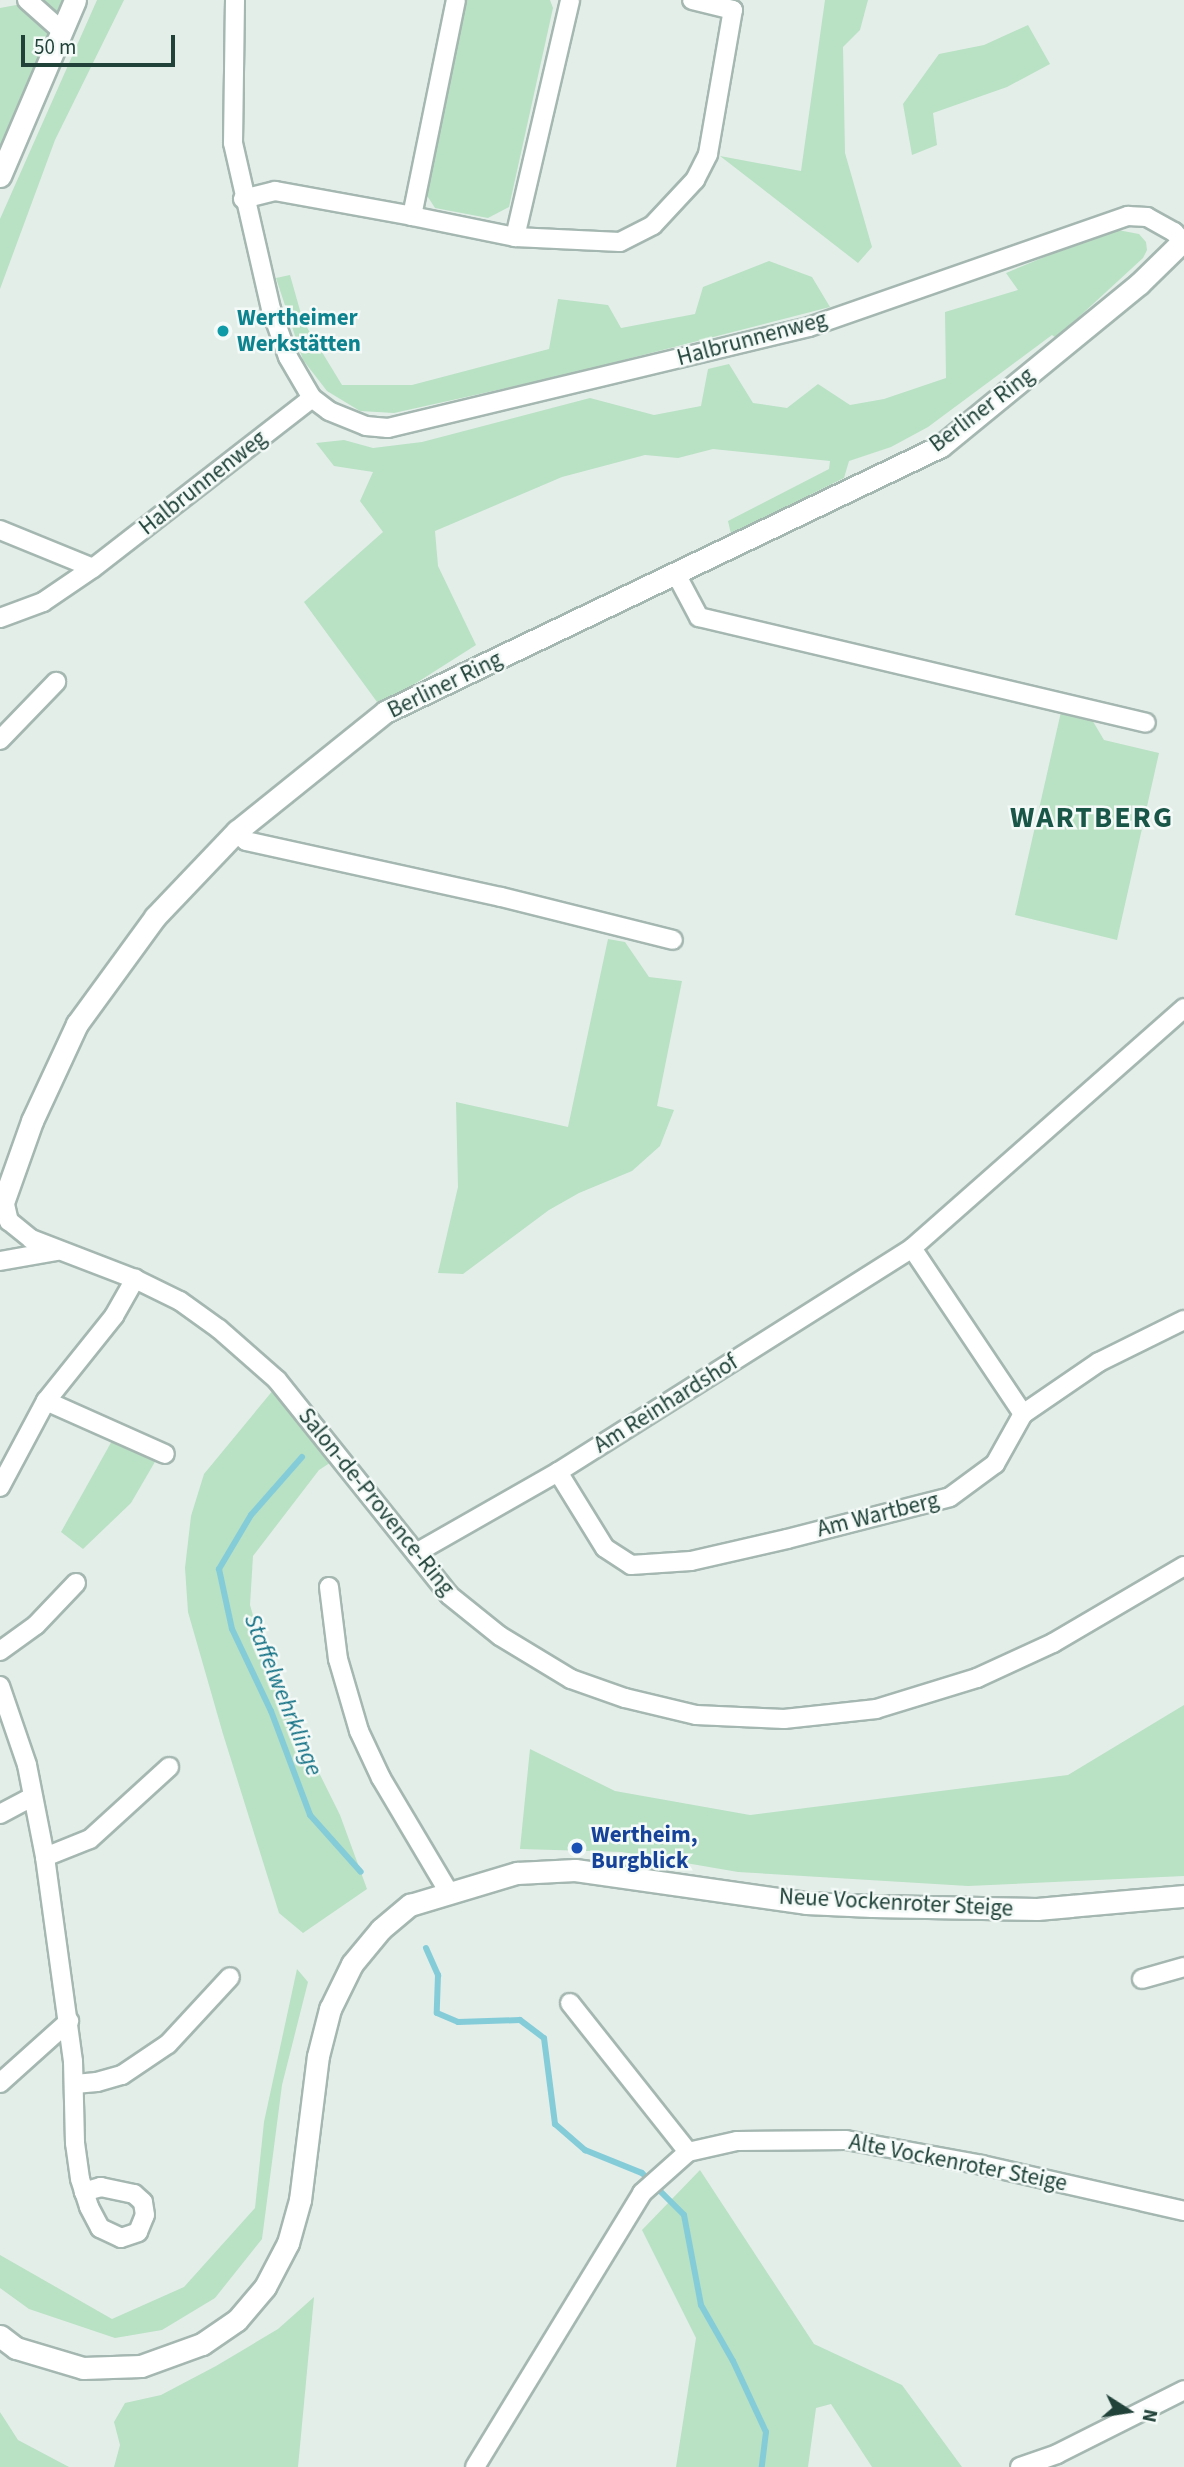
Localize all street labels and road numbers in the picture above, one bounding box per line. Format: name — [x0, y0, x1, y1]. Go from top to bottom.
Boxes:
street label: Halbrunnenweg — [674, 306, 830, 372]
street label: Berliner Ring — [924, 362, 1040, 458]
street label: Halbrunnenweg — [134, 425, 272, 541]
street label: Berliner Ring — [383, 645, 507, 725]
street label: Am Reinhardshof — [589, 1349, 743, 1459]
street label: Salon-de-Provence-Ring — [292, 1403, 460, 1601]
street label: Am Wartberg — [814, 1487, 942, 1543]
street label: Neue Vockenroter Steige — [778, 1883, 1014, 1923]
street label: Alte Vockenroter Steige — [847, 2128, 1069, 2198]

